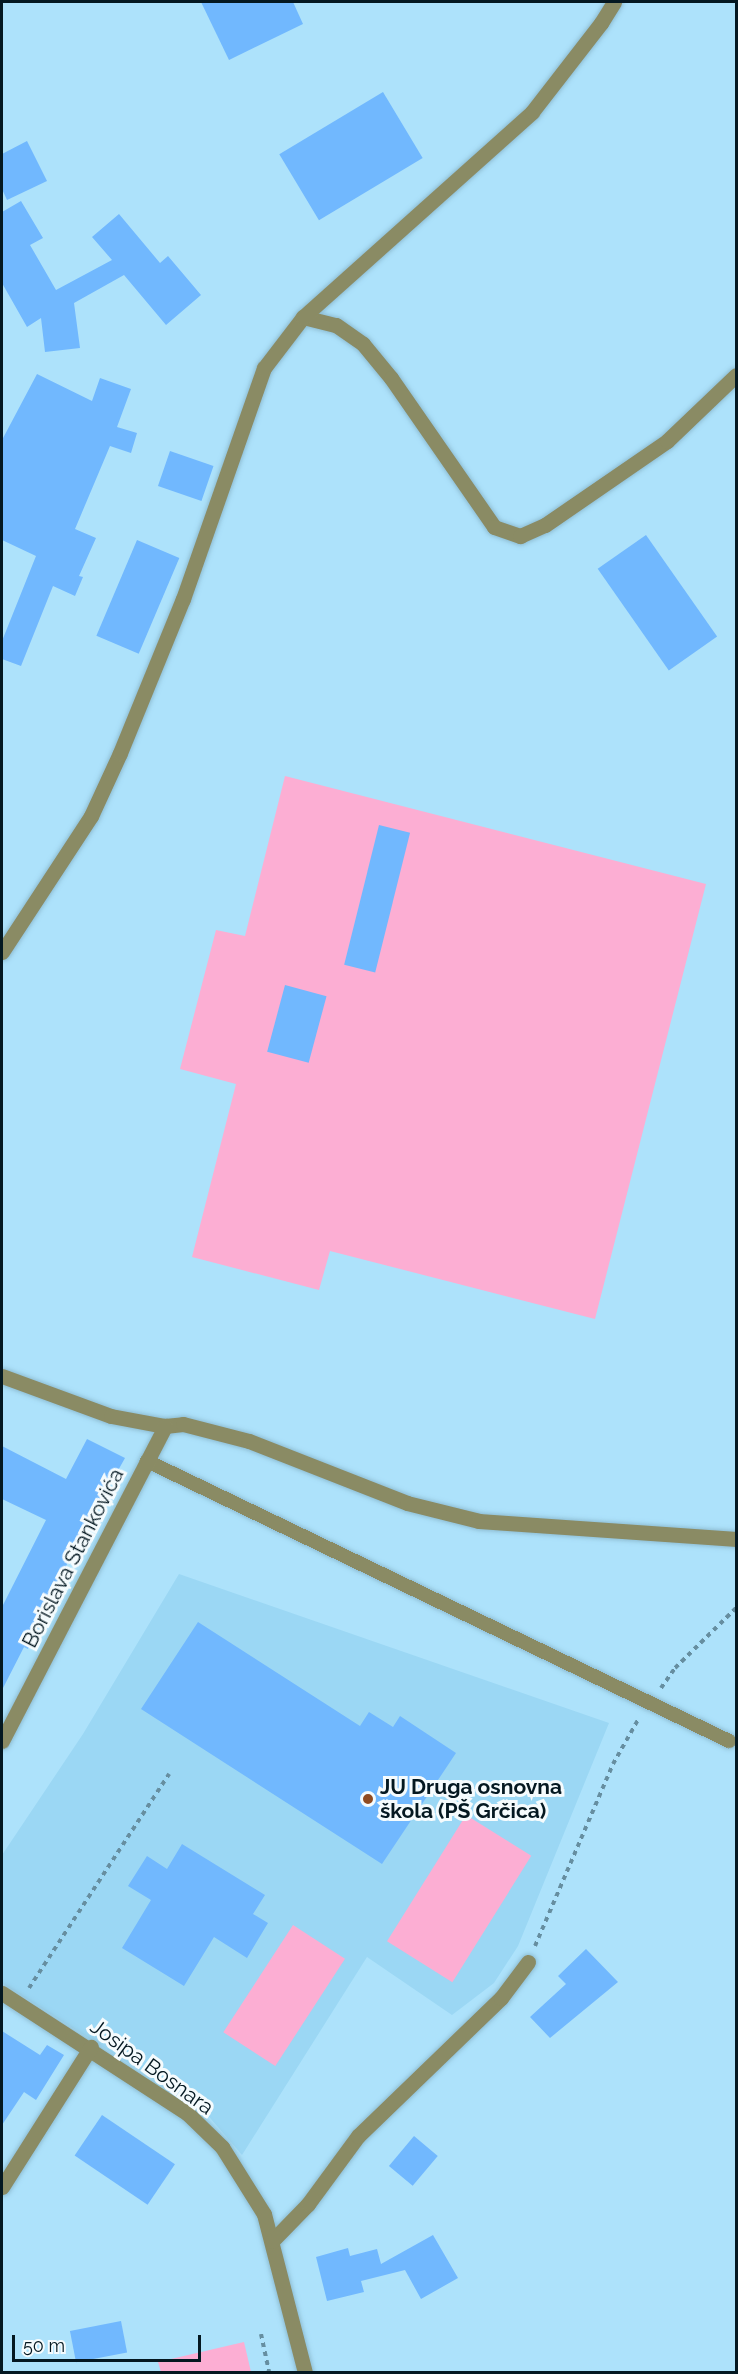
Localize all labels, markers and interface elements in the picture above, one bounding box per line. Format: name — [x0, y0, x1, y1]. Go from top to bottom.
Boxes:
street label: Borislava Stankovića — [17, 1464, 129, 1652]
place label: JU Druga osnovna škola (PŠ Grčica) — [380, 1774, 562, 1824]
marker: JU Druga osnovna škola (PŠ Grčica) — [361, 1792, 375, 1806]
street label: Josipa Bosnara — [86, 2014, 218, 2120]
scale bar — [15, 2323, 204, 2361]
text: 50 m — [23, 2335, 65, 2356]

